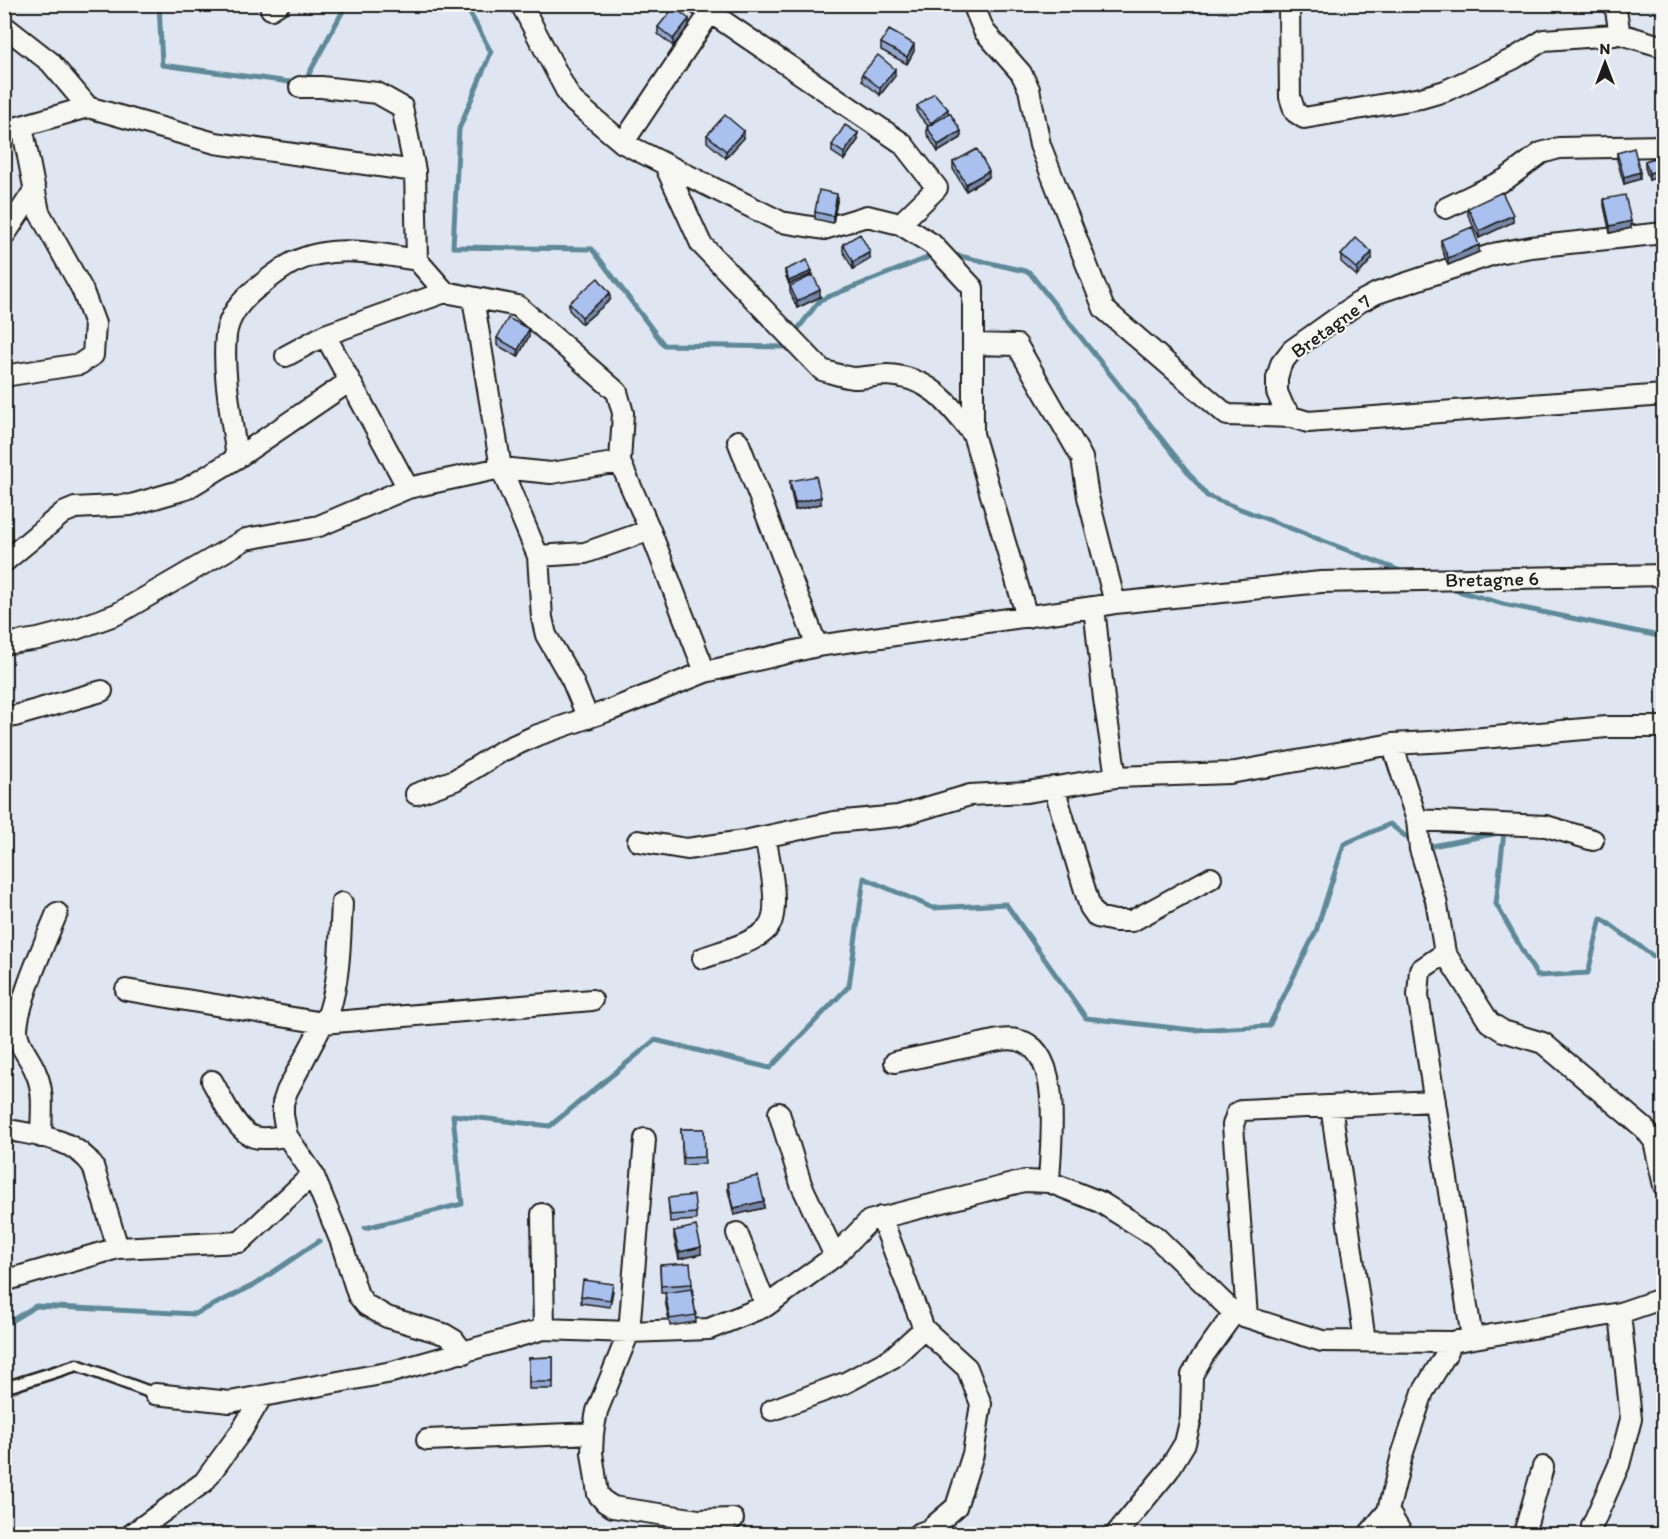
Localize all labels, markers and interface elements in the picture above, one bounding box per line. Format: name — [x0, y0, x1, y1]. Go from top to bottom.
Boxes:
north arrow — [1575, 33, 1635, 93]
text: N — [1600, 39, 1610, 58]
street label: Bretagne 7 — [1286, 289, 1376, 363]
street label: Bretagne 6 — [1445, 566, 1539, 592]

